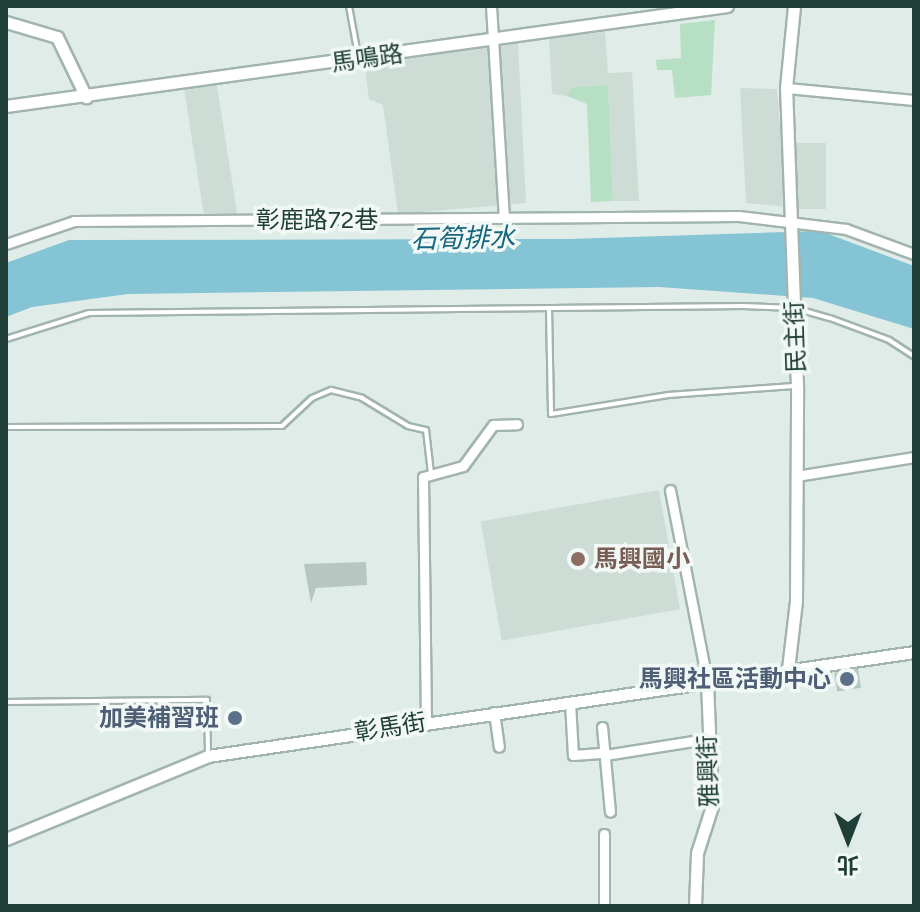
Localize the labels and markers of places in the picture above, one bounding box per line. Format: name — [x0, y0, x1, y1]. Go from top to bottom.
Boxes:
place label: 馬興國小 — [594, 545, 690, 573]
marker: 馬興國小 — [569, 550, 587, 568]
place label: 馬興社區活動中心 — [639, 665, 831, 693]
marker: 馬興社區活動中心 — [838, 670, 856, 688]
place label: 加美補習班 — [99, 704, 219, 732]
marker: 加美補習班 — [226, 709, 244, 727]

